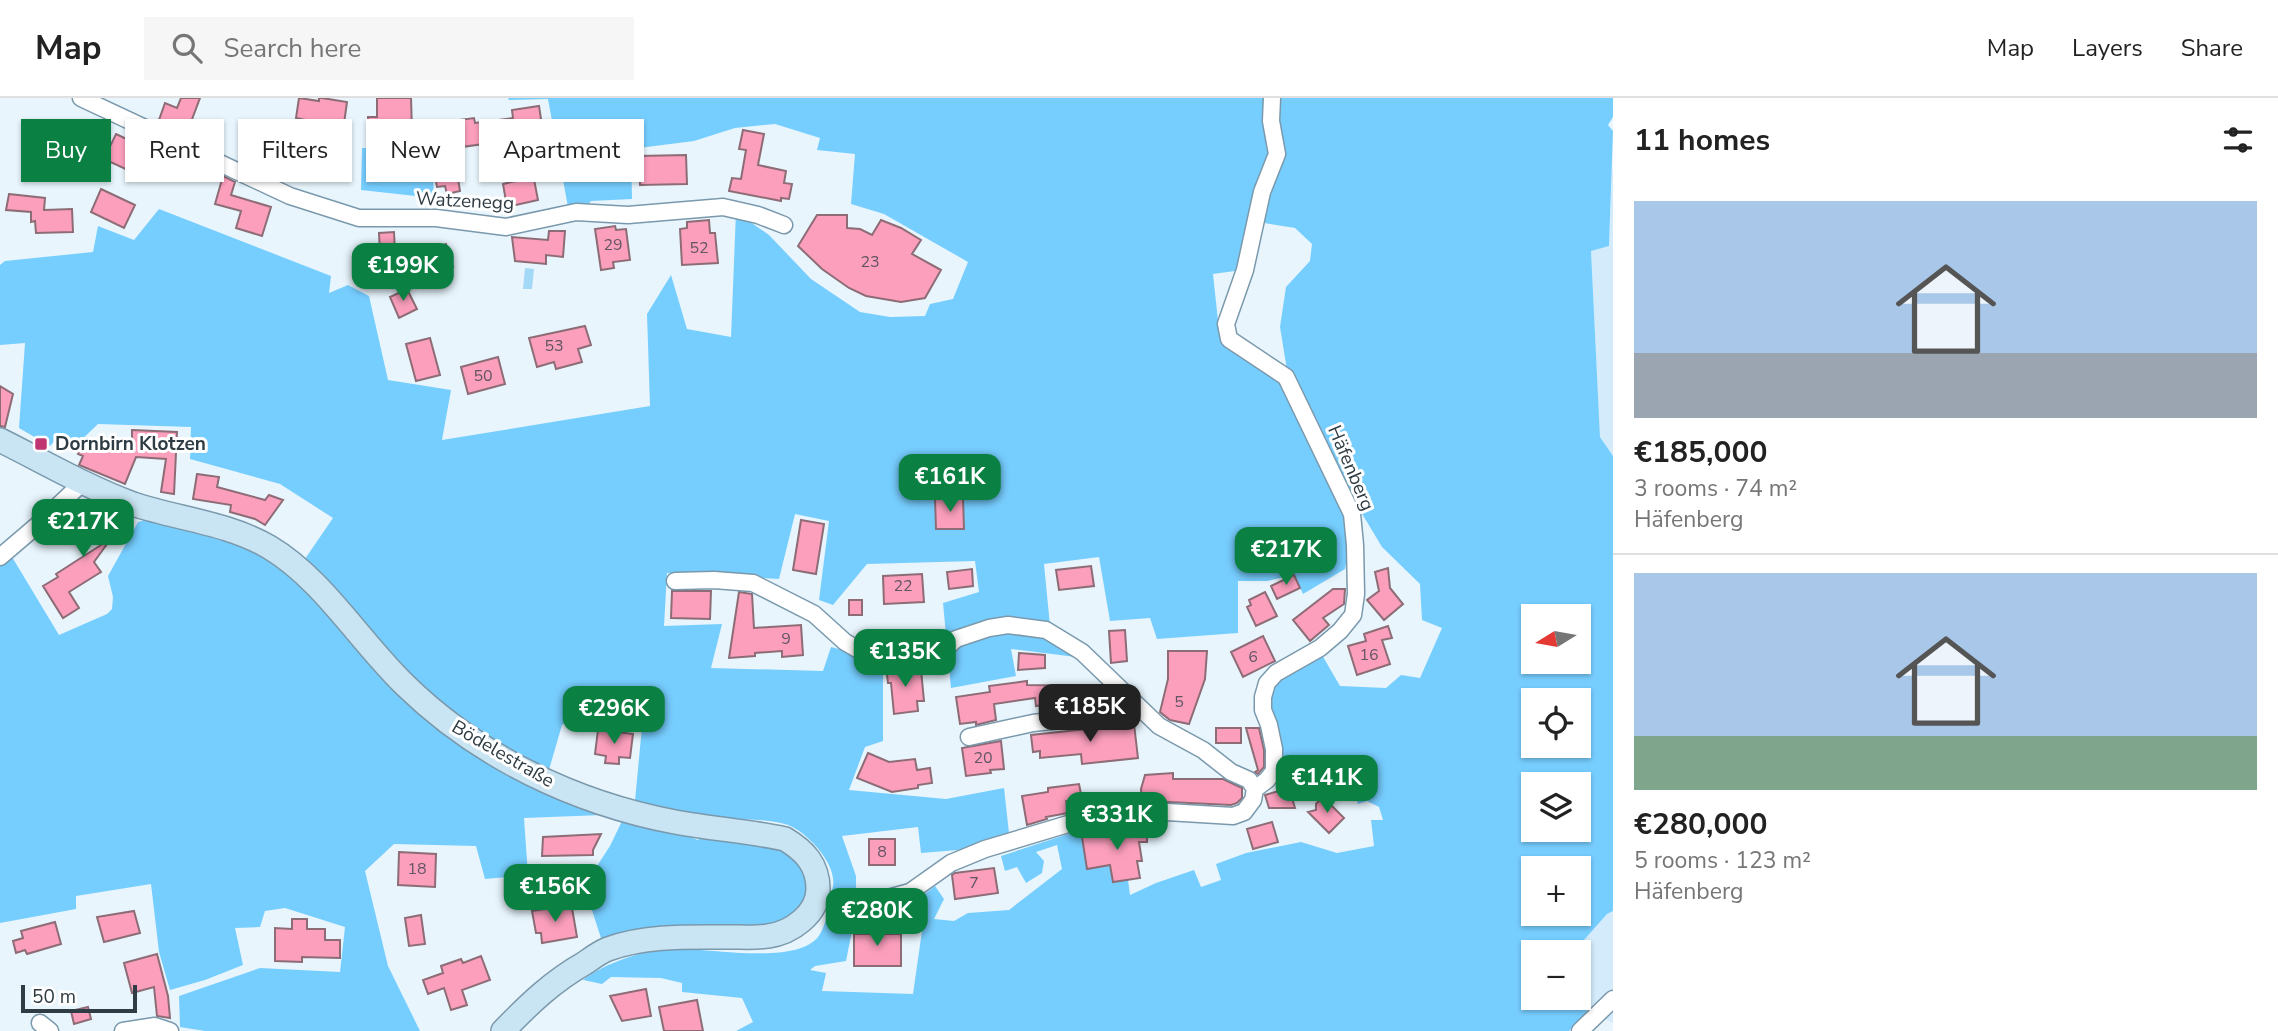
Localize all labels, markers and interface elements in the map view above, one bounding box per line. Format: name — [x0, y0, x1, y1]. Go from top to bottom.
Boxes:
search box — [144, 17, 634, 80]
text: Map — [35, 26, 102, 71]
icon: search — [168, 29, 206, 67]
text: Search here — [224, 31, 361, 66]
text: Map — [1987, 32, 2034, 64]
text: Layers — [2072, 32, 2143, 64]
text: Share — [2181, 32, 2243, 64]
chip: Buy — [21, 119, 111, 182]
chip: Rent — [125, 119, 224, 182]
chip: Filters — [238, 119, 352, 182]
chip: New — [366, 119, 465, 182]
chip: Apartment — [479, 119, 644, 182]
text: 11 homes — [1634, 120, 1770, 161]
icon: filters — [2219, 121, 2257, 159]
street label: Watzenegg — [415, 185, 515, 217]
house number: 29 — [603, 234, 623, 256]
house number: 52 — [689, 237, 709, 259]
pin: €199K — [354, 244, 452, 303]
icon: home — [1883, 246, 2009, 372]
text: €199K — [368, 250, 438, 281]
house number: 23 — [860, 251, 880, 273]
house number: 53 — [544, 335, 564, 357]
house number: 50 — [473, 365, 493, 387]
street label: Häfenberg — [1321, 421, 1381, 515]
place label: Dornbirn Klotzen — [55, 431, 206, 457]
text: €185,000 — [1634, 432, 1767, 473]
marker: Dornbirn Klotzen — [33, 436, 49, 452]
pin: €161K — [901, 454, 999, 514]
text: €161K — [915, 461, 985, 492]
text: 3 rooms · 74 m² — [1634, 473, 1797, 504]
pin: €217K — [34, 500, 132, 559]
text: Häfenberg — [1634, 504, 1744, 535]
text: €217K — [48, 506, 118, 537]
pin: €217K — [1237, 528, 1335, 587]
text: €217K — [1251, 534, 1321, 565]
house number: 22 — [893, 575, 913, 597]
north arrow — [1521, 604, 1591, 674]
map controls — [1521, 604, 1591, 1010]
icon: home — [1883, 618, 2009, 744]
house number: 9 — [781, 628, 791, 650]
pin: €135K — [856, 630, 954, 689]
text: €135K — [870, 636, 940, 667]
house number: 16 — [1359, 644, 1379, 666]
house number: 6 — [1248, 646, 1258, 668]
pin: €185K — [1041, 684, 1139, 744]
pin: €296K — [565, 686, 663, 746]
button: locate — [1521, 688, 1591, 758]
text: €185K — [1055, 691, 1125, 722]
house number: 5 — [1174, 691, 1184, 713]
text: €296K — [579, 693, 649, 724]
street label: Bödelestraße — [447, 714, 559, 794]
house number: 20 — [973, 747, 993, 769]
pin: €141K — [1278, 756, 1376, 815]
text: €141K — [1292, 762, 1362, 793]
button: layers — [1521, 772, 1591, 842]
pin: €331K — [1068, 792, 1166, 852]
text: €331K — [1082, 799, 1152, 830]
text: €280,000 — [1634, 804, 1767, 845]
house number: 8 — [877, 841, 887, 863]
text: 5 rooms · 123 m² — [1634, 845, 1811, 876]
button: + — [1521, 856, 1591, 926]
house number: 18 — [407, 858, 427, 880]
pin: €156K — [506, 864, 604, 924]
text: €156K — [520, 871, 590, 902]
house number: 7 — [969, 872, 979, 894]
text: Häfenberg — [1634, 876, 1744, 907]
pin: €280K — [828, 888, 926, 948]
text: €280K — [842, 895, 912, 926]
button: − — [1521, 940, 1591, 1010]
scale bar — [21, 982, 136, 1014]
text: 50 m — [32, 984, 76, 1010]

